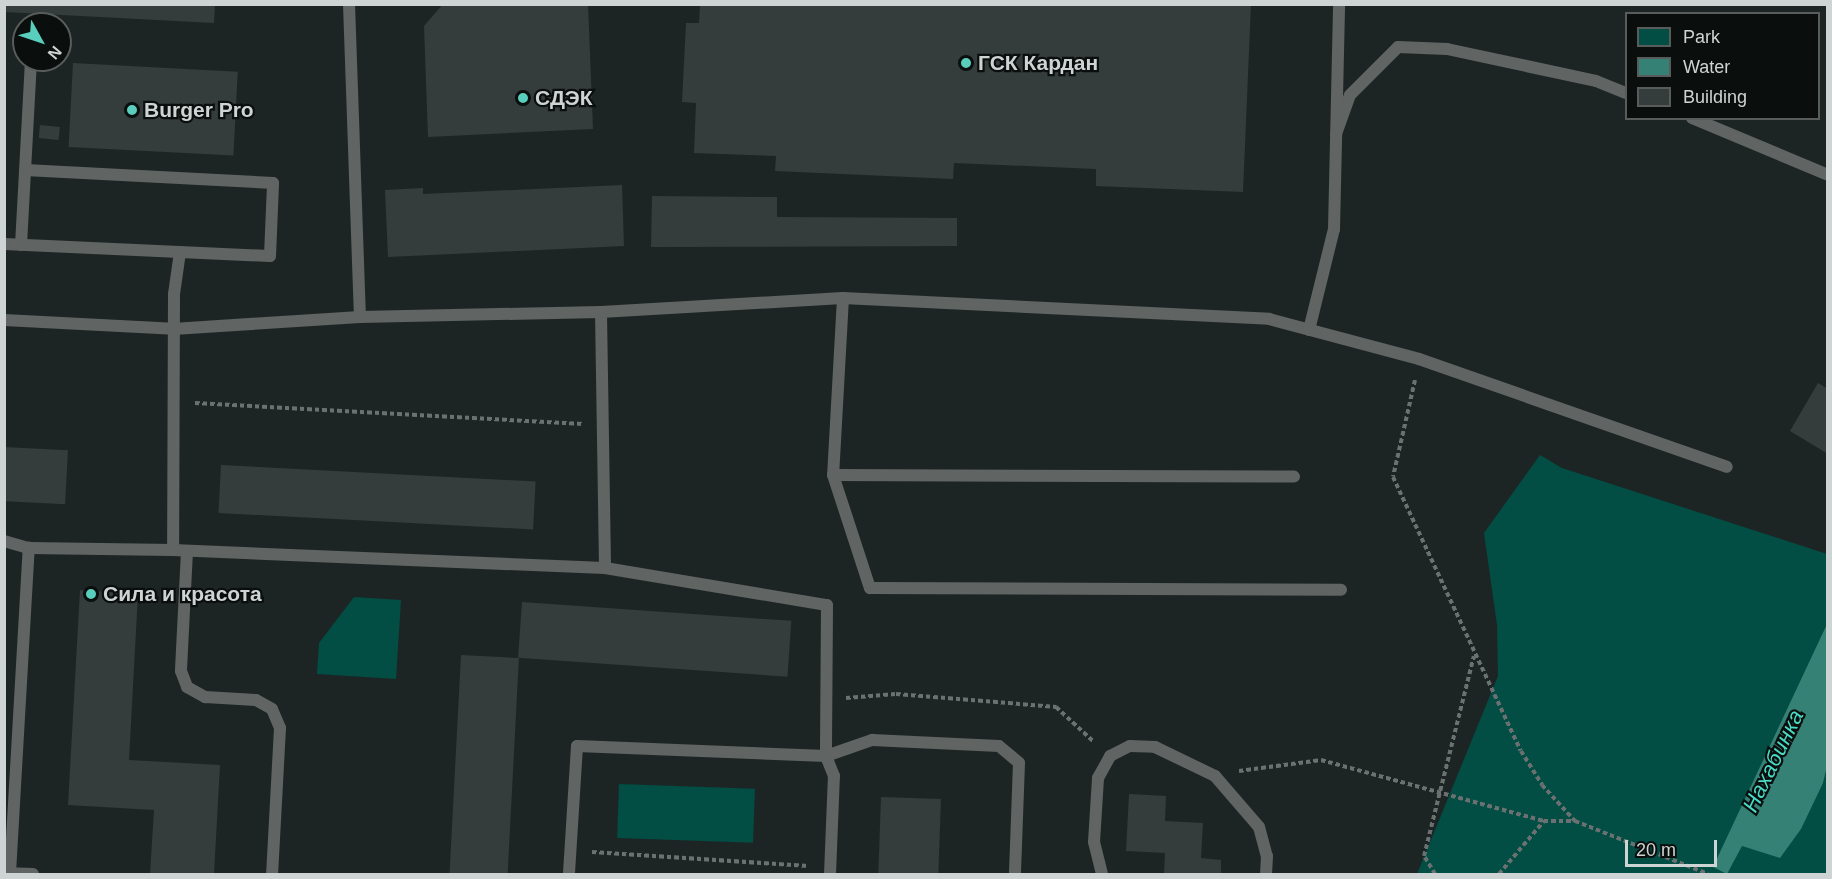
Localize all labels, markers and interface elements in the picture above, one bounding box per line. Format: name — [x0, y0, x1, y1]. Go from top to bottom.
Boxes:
north arrow — [12, 12, 72, 72]
legend — [1625, 12, 1820, 120]
text: Park — [1683, 27, 1720, 47]
text: N — [44, 43, 65, 62]
place label: ГСК Кардан — [978, 50, 1098, 76]
marker: ГСК Кардан — [959, 56, 973, 70]
text: Water — [1683, 57, 1730, 77]
place label: СДЭК — [535, 85, 593, 111]
text: Building — [1683, 87, 1747, 107]
marker: СДЭК — [516, 91, 530, 105]
place label: Burger Pro — [144, 97, 254, 123]
marker: Burger Pro — [125, 103, 139, 117]
place label: Сила и красота — [103, 581, 262, 607]
marker: Сила и красота — [84, 587, 98, 601]
water label: Нахабинка — [1737, 706, 1809, 816]
scale bar — [1628, 828, 1720, 866]
text: 20 m — [1636, 840, 1676, 860]

